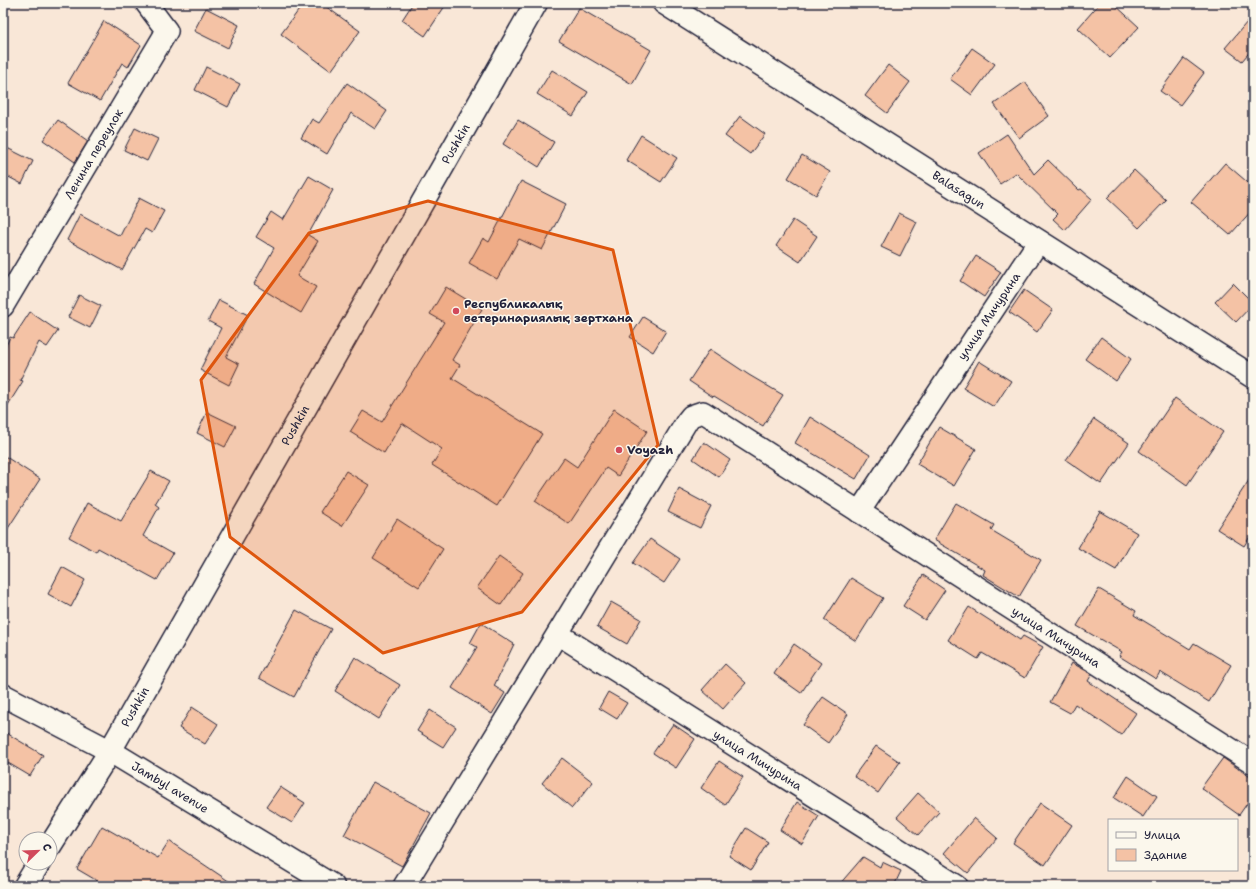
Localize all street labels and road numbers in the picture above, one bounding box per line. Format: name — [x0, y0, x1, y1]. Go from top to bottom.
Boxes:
street label: Ленина переулок — [61, 105, 127, 202]
street label: Pushkin — [438, 121, 474, 167]
street label: Balasagun — [929, 167, 988, 213]
street label: улица Мичурина — [954, 269, 1024, 363]
street label: Pushkin — [278, 402, 313, 449]
street label: улица Мичурина — [1009, 603, 1104, 672]
street label: Pushkin — [117, 684, 153, 730]
street label: улица Мичурина — [710, 726, 805, 794]
street label: Jambyl avenue — [129, 758, 212, 817]

